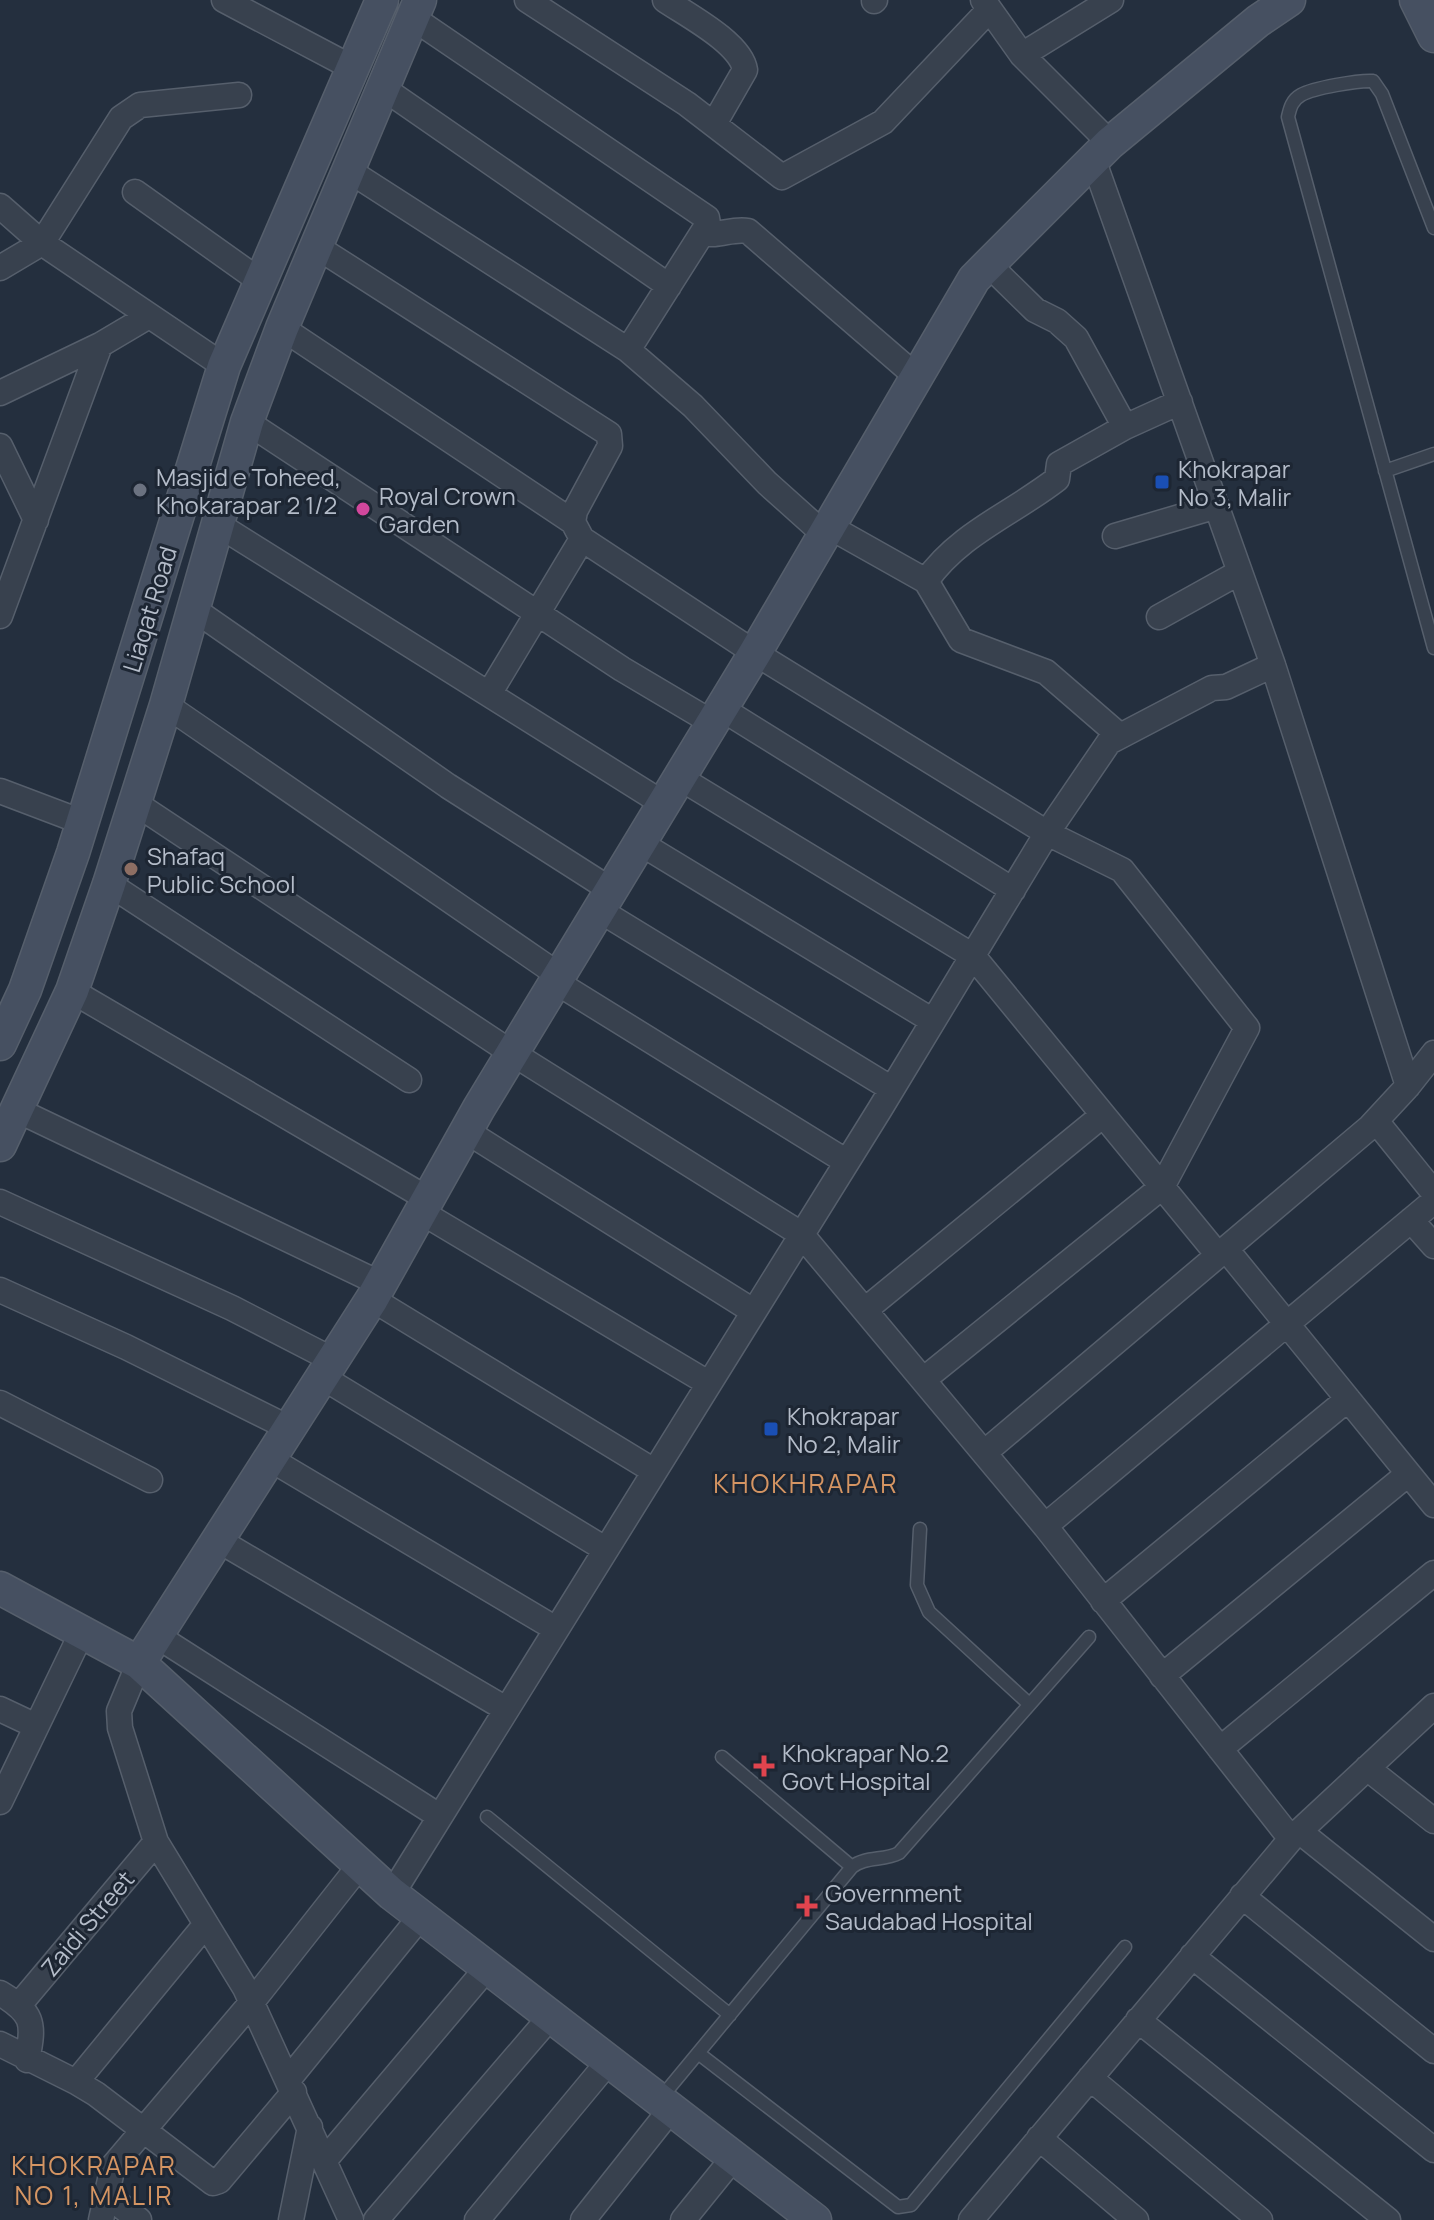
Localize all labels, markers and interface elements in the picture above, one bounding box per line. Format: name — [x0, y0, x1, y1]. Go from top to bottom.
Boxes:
place label: Khokrapar No 3, Malir — [1178, 452, 1292, 513]
place label: Masjid e Toheed, Khokarapar 2 1/2 — [156, 460, 341, 521]
marker: Khokrapar No 3, Malir — [1153, 473, 1171, 491]
place label: Royal Crown Garden — [379, 479, 516, 540]
marker: Masjid e Toheed, Khokarapar 2 1/2 — [131, 481, 149, 499]
marker: Royal Crown Garden — [354, 500, 372, 518]
street label: Liaqat Road — [114, 542, 184, 676]
place label: Shafaq Public School — [147, 839, 296, 900]
marker: Shafaq Public School — [122, 860, 140, 878]
place label: Khokrapar No 2, Malir — [787, 1399, 901, 1460]
marker: Khokrapar No 2, Malir — [762, 1420, 780, 1438]
district label: KHOKHRAPAR — [713, 1465, 899, 1501]
place label: Khokrapar No.2 Govt Hospital — [782, 1736, 949, 1797]
marker: Khokrapar No.2 Govt Hospital — [753, 1755, 775, 1777]
street label: Zaidi Street — [33, 1863, 141, 1983]
place label: Government Saudabad Hospital — [825, 1876, 1033, 1937]
marker: Government Saudabad Hospital — [796, 1895, 818, 1917]
district label: KHOKRAPAR NO 1, MALIR — [11, 2147, 177, 2213]

